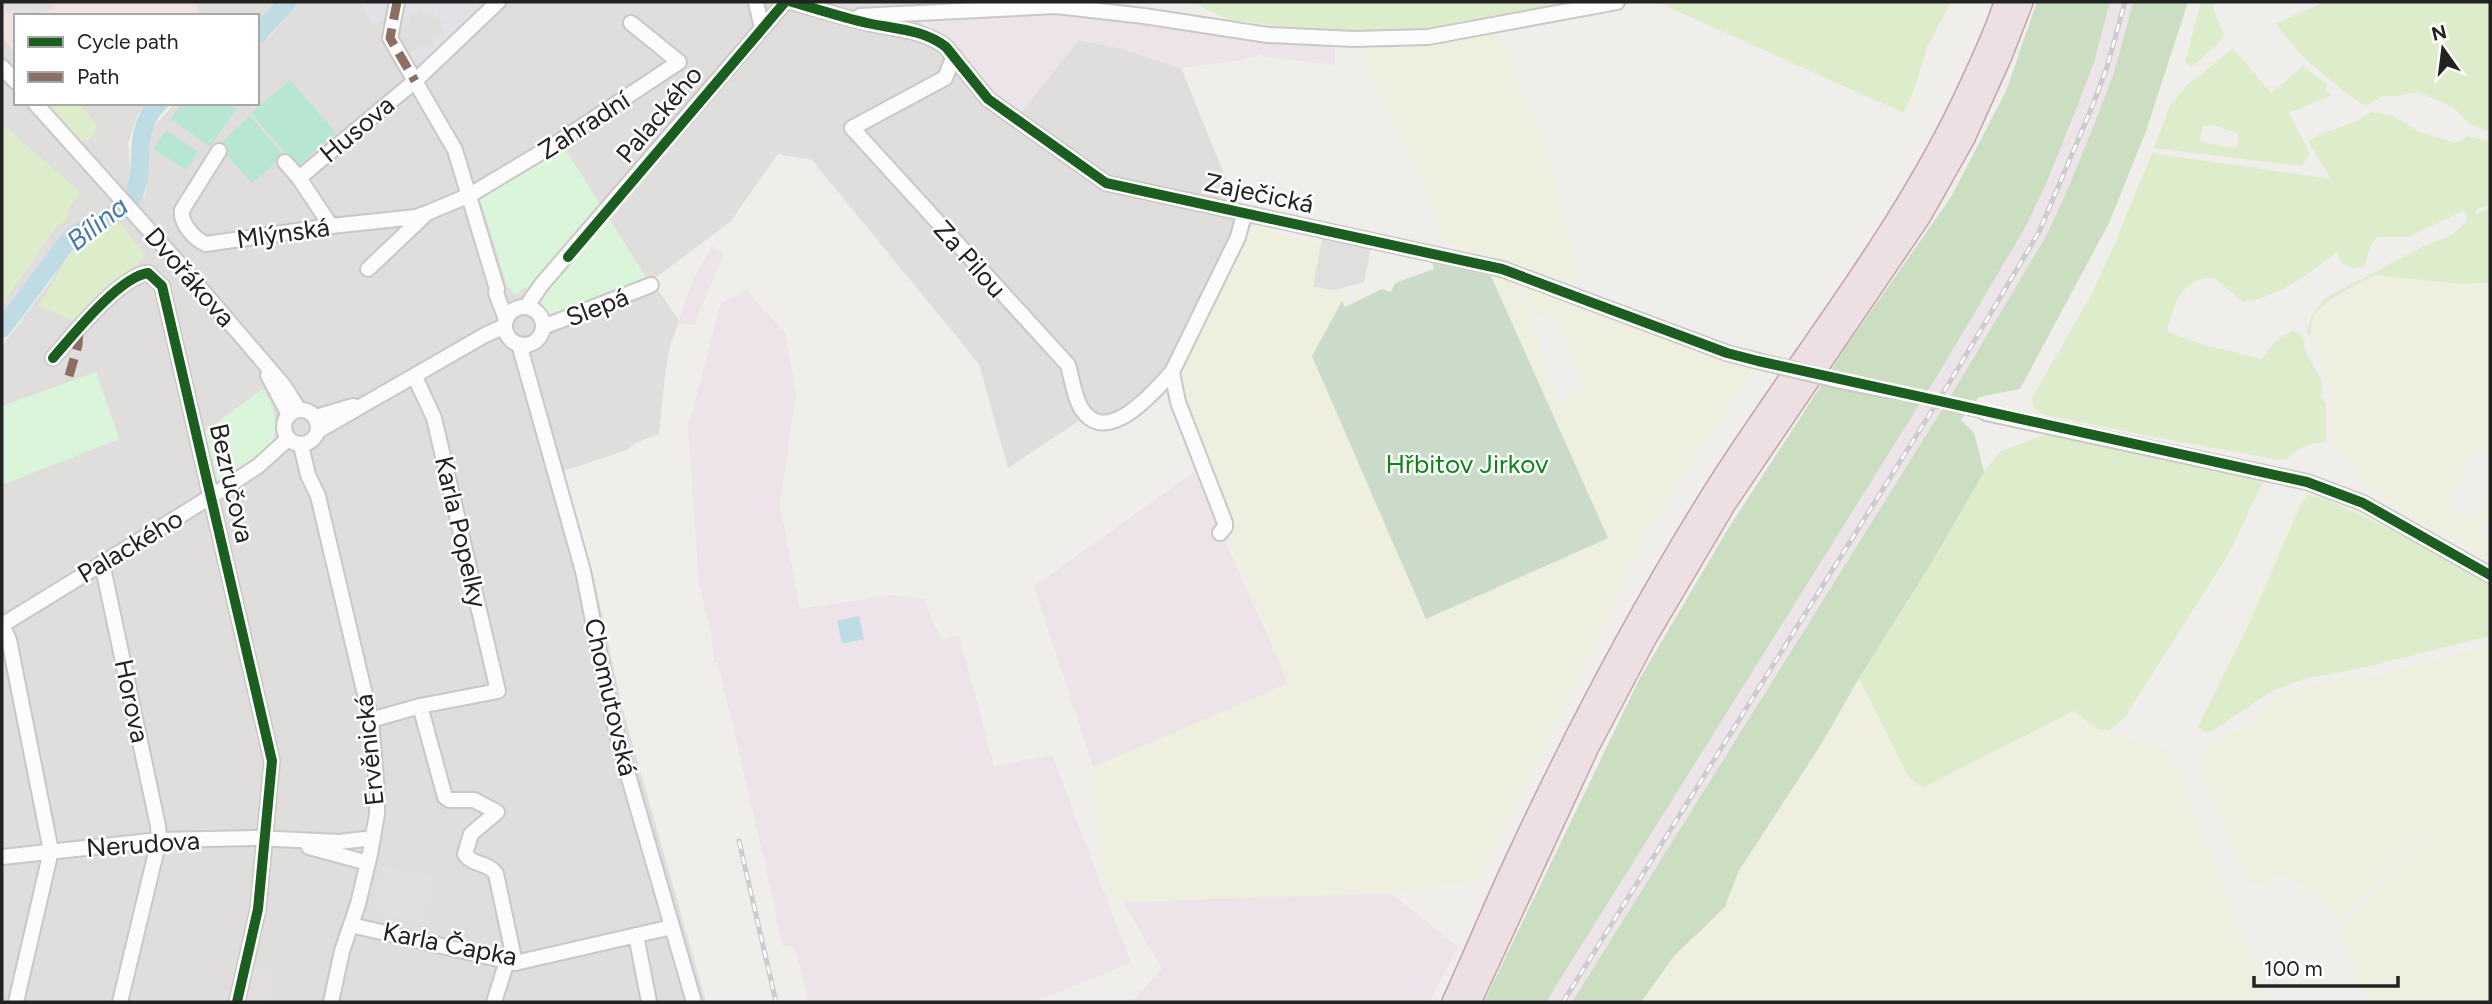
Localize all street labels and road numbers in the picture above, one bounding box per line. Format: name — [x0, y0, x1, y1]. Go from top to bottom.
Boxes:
street label: Palackého — [609, 59, 709, 169]
street label: Zahradní — [532, 83, 636, 166]
street label: Husova — [313, 89, 401, 169]
street label: Zaječická — [1201, 166, 1317, 220]
street label: Mlýnská — [234, 211, 332, 255]
street label: Za Pilou — [927, 214, 1013, 304]
street label: Dvořákova — [138, 221, 242, 333]
street label: Slepá — [561, 281, 633, 333]
street label: Bezručova — [203, 420, 261, 546]
street label: Karla Popelky — [428, 453, 494, 611]
street label: Palackého — [72, 502, 188, 590]
street label: Chomutovská — [577, 615, 645, 779]
street label: Horova — [108, 656, 156, 746]
street label: Ervěnická — [347, 693, 391, 807]
street label: Nerudova — [85, 824, 201, 864]
street label: Karla Čapka — [380, 915, 520, 973]

